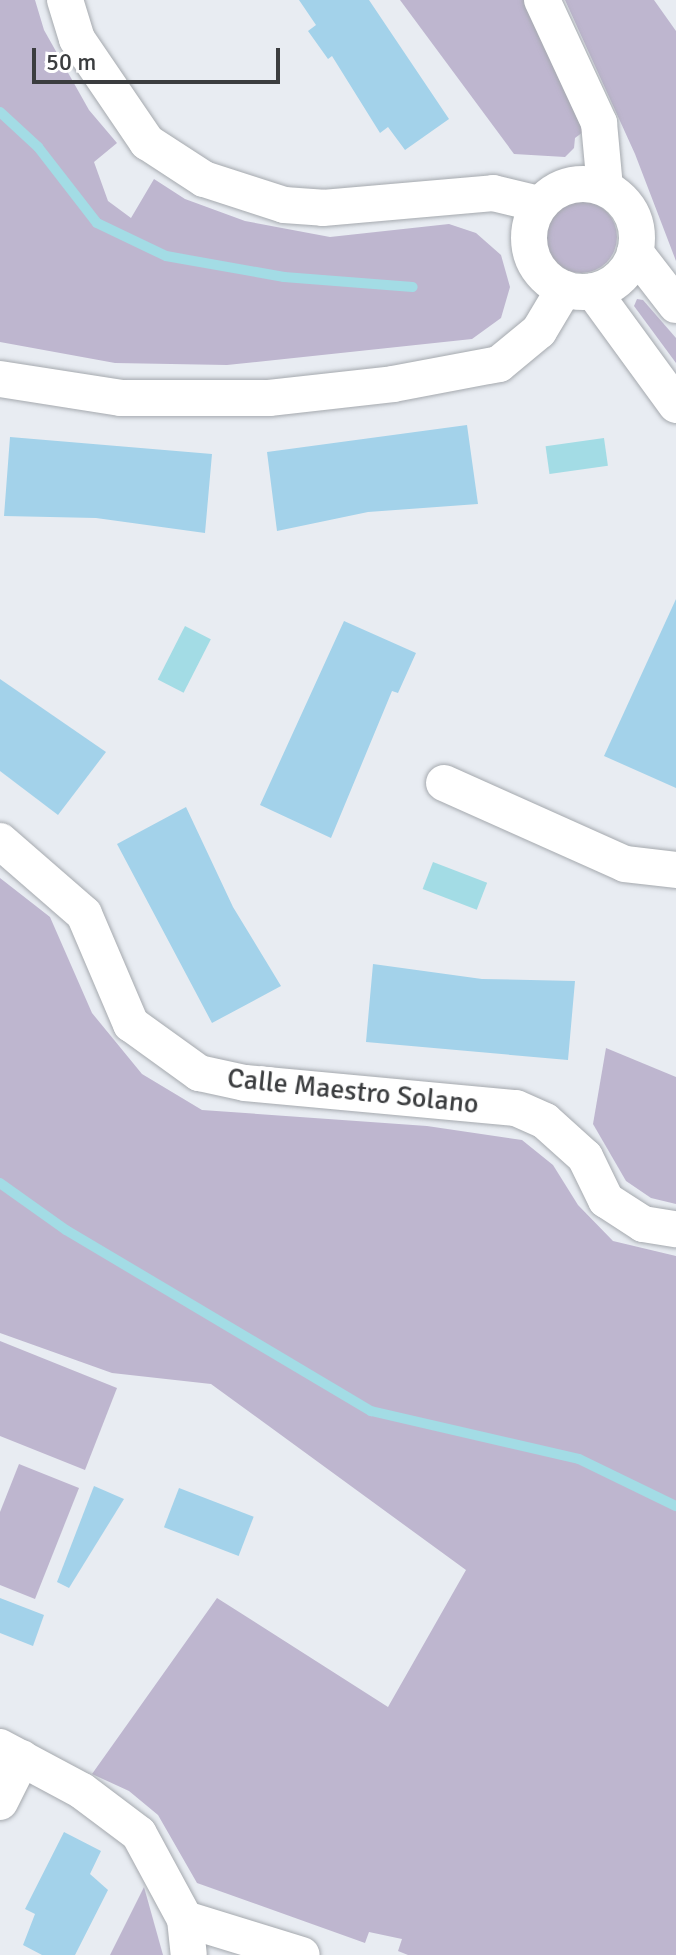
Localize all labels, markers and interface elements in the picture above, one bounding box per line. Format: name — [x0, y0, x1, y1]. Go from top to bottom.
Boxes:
scale bar — [36, 32, 284, 82]
text: 50 m — [46, 47, 96, 77]
street label: Calle Maestro Solano — [226, 1061, 480, 1121]

